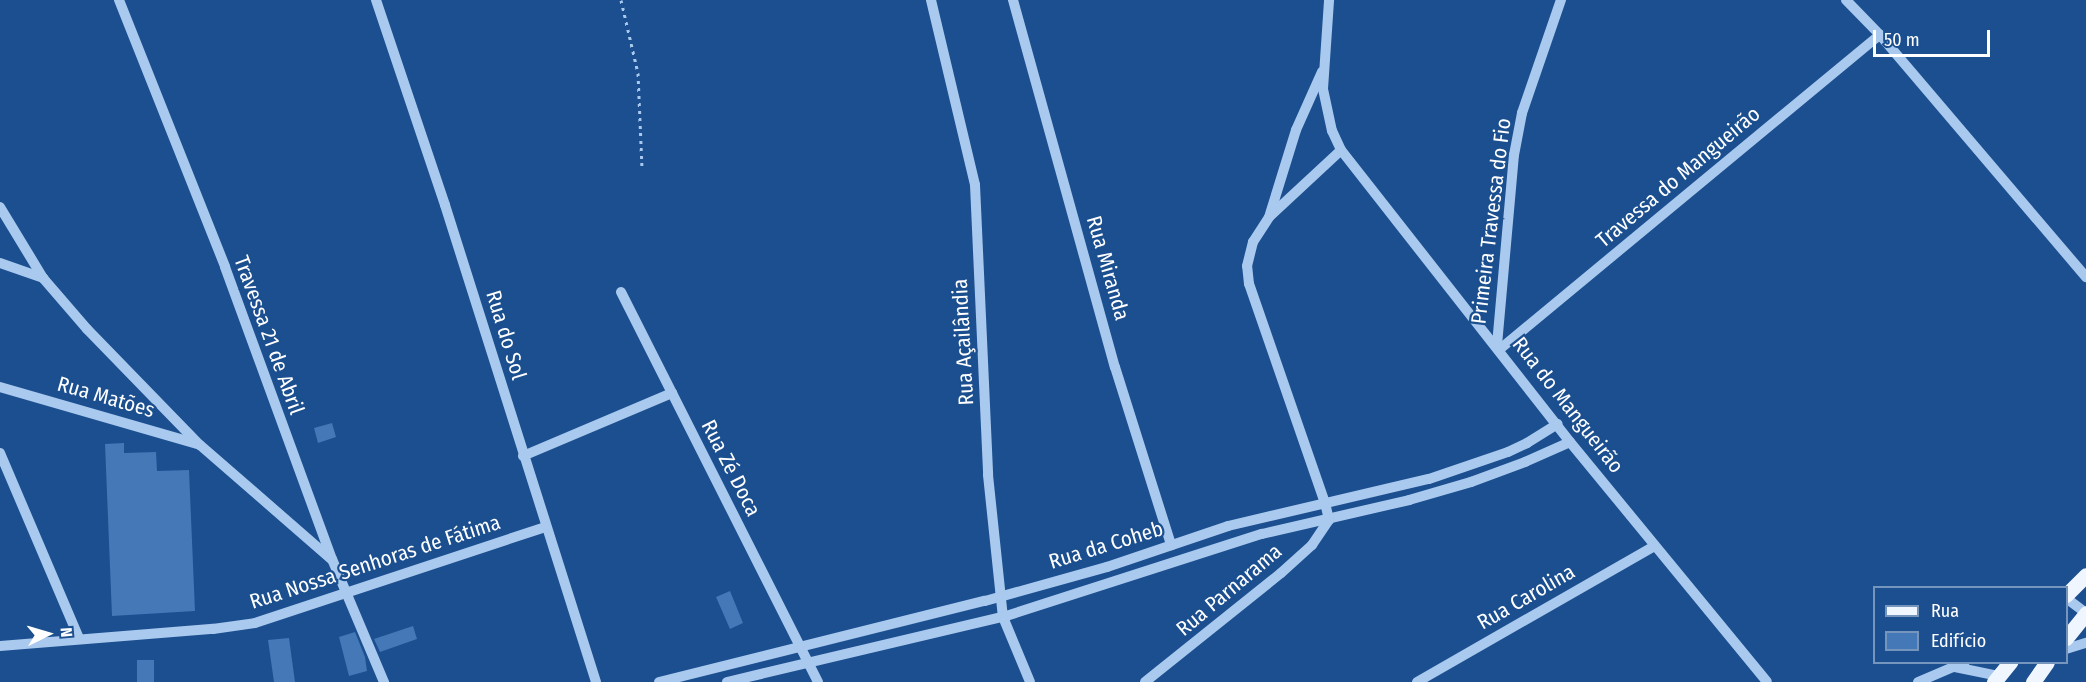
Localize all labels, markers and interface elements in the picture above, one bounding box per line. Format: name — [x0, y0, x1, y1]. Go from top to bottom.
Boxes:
scale bar — [1876, 18, 1993, 56]
text: 50 m — [1884, 29, 1920, 51]
street label: Travessa do Mangueirão — [1591, 101, 1765, 253]
street label: Primeira Travessa do Fio — [1466, 117, 1516, 325]
street label: Rua Miranda — [1081, 213, 1135, 323]
street label: Travessa 21 de Abril — [229, 252, 309, 418]
street label: Rua Açailândia — [947, 278, 979, 406]
street label: Rua do Sol — [481, 287, 531, 383]
street label: Rua do Mangueirão — [1507, 332, 1629, 478]
street label: Rua Matões — [55, 371, 157, 423]
street label: Rua Zé Doca — [696, 416, 766, 520]
street label: Rua Nossa Senhoras de Fátima — [246, 509, 504, 615]
street label: Rua da Coheb — [1046, 516, 1166, 574]
street label: Rua Parnarama — [1171, 539, 1287, 641]
street label: Rua Carolina — [1473, 559, 1579, 635]
legend — [1873, 586, 2068, 664]
text: Rua — [1931, 600, 1959, 622]
north arrow — [18, 604, 78, 664]
text: N — [57, 627, 76, 638]
text: Edifício — [1931, 630, 1986, 652]

